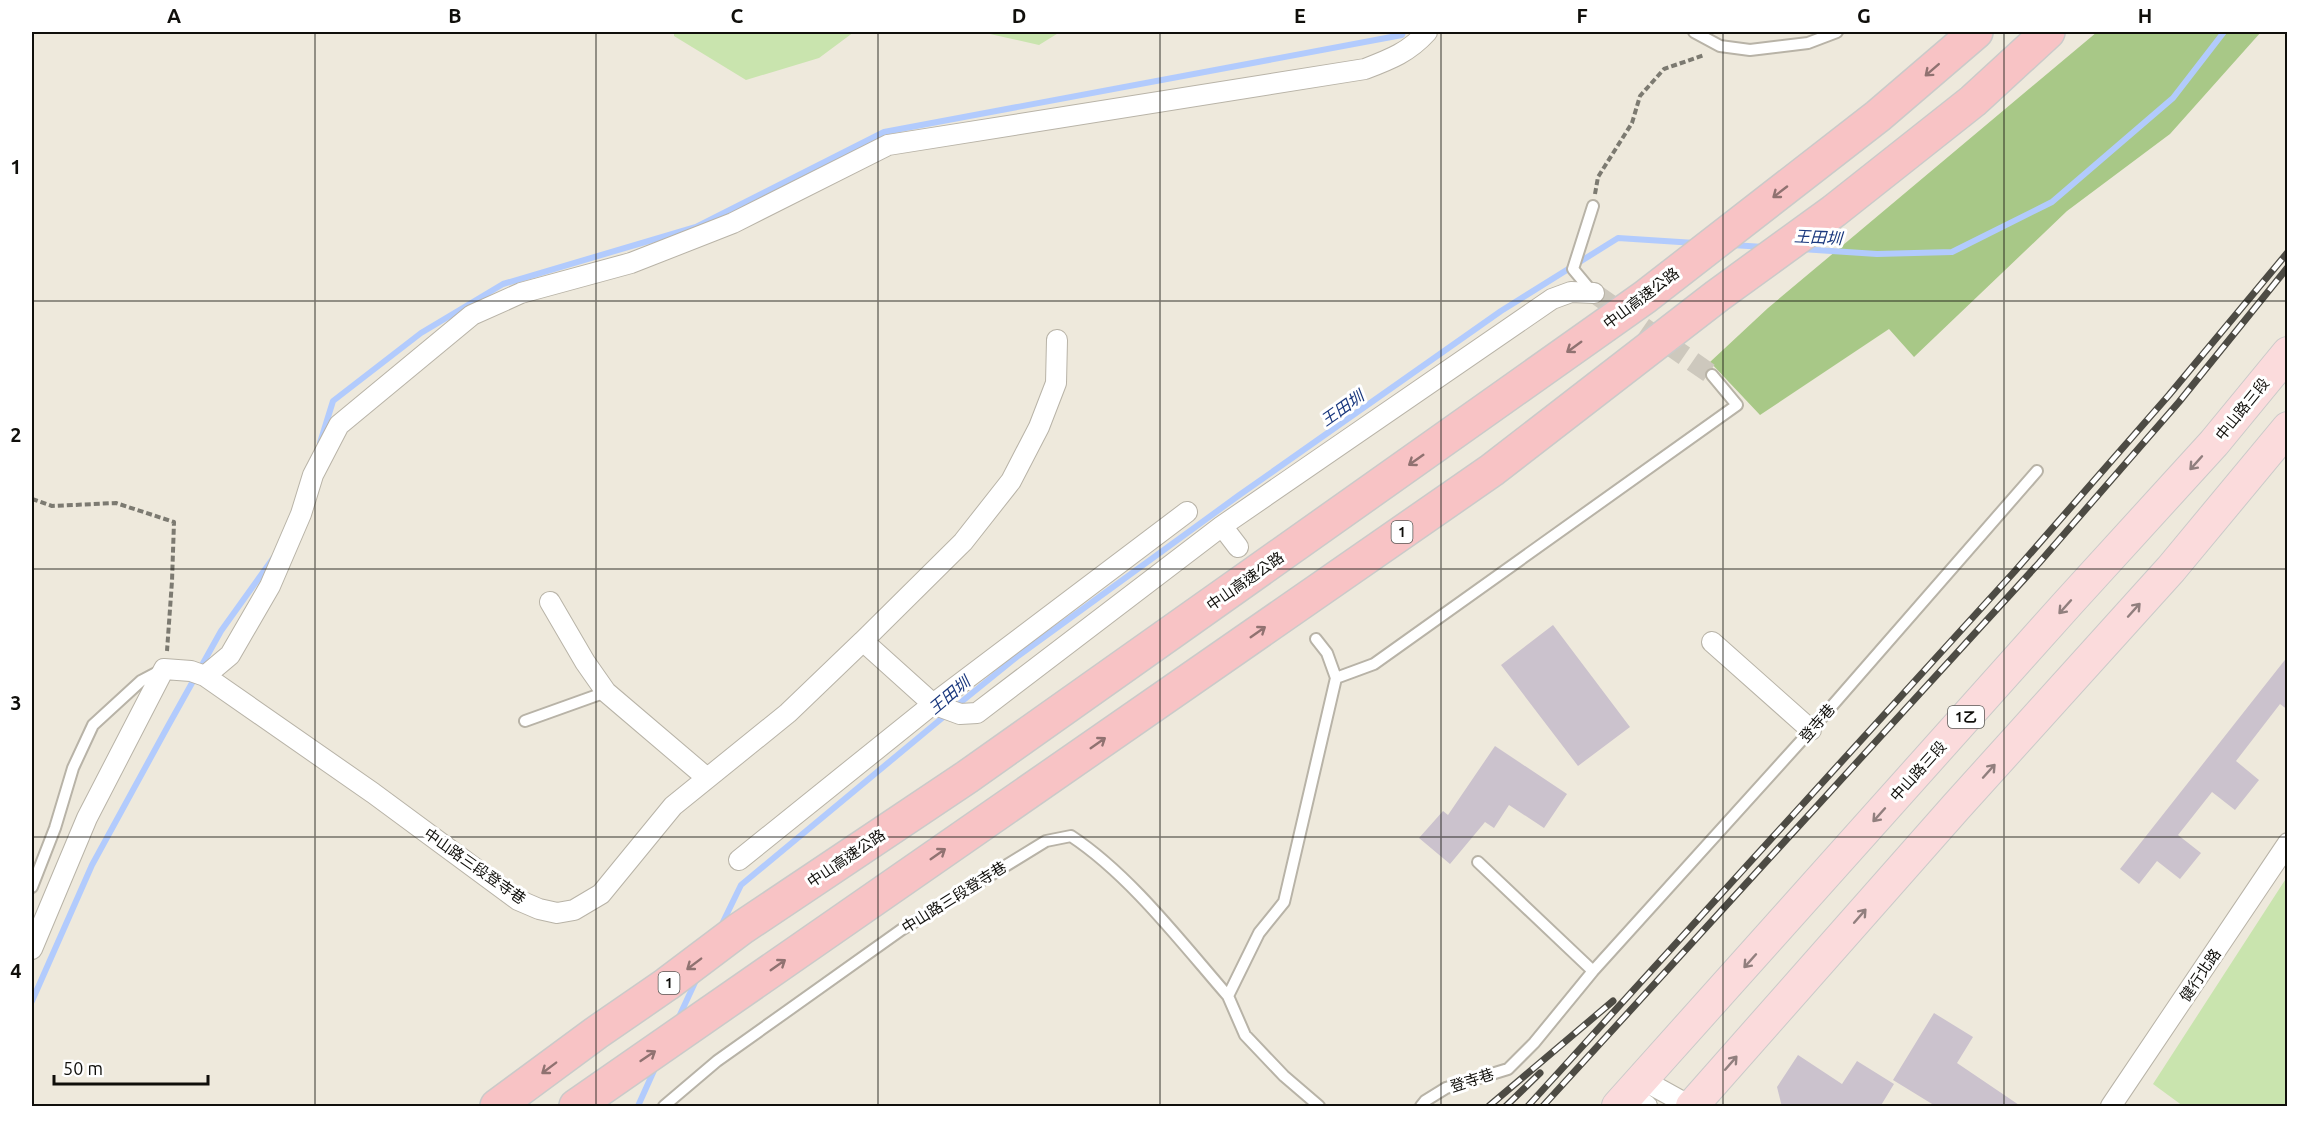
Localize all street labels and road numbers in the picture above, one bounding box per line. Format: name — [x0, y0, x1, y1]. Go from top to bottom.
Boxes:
street label: 中山高速公路 — [1600, 264, 1682, 332]
street label: 中山路三段 — [2212, 375, 2272, 443]
road number: 1 — [1392, 521, 1412, 543]
street label: 中山高速公路 — [1203, 548, 1287, 614]
street label: 登寺巷 — [1796, 700, 1838, 746]
road number: 1乙 — [1948, 706, 1984, 728]
street label: 中山路三段 — [1887, 737, 1949, 805]
street label: 中山路三段登寺巷 — [421, 825, 529, 907]
street label: 中山高速公路 — [804, 826, 888, 890]
street label: 中山路三段登寺巷 — [899, 858, 1009, 936]
street label: 健行北路 — [2176, 945, 2224, 1005]
road number: 1 — [658, 972, 680, 994]
street label: 登寺巷 — [1448, 1065, 1496, 1095]

